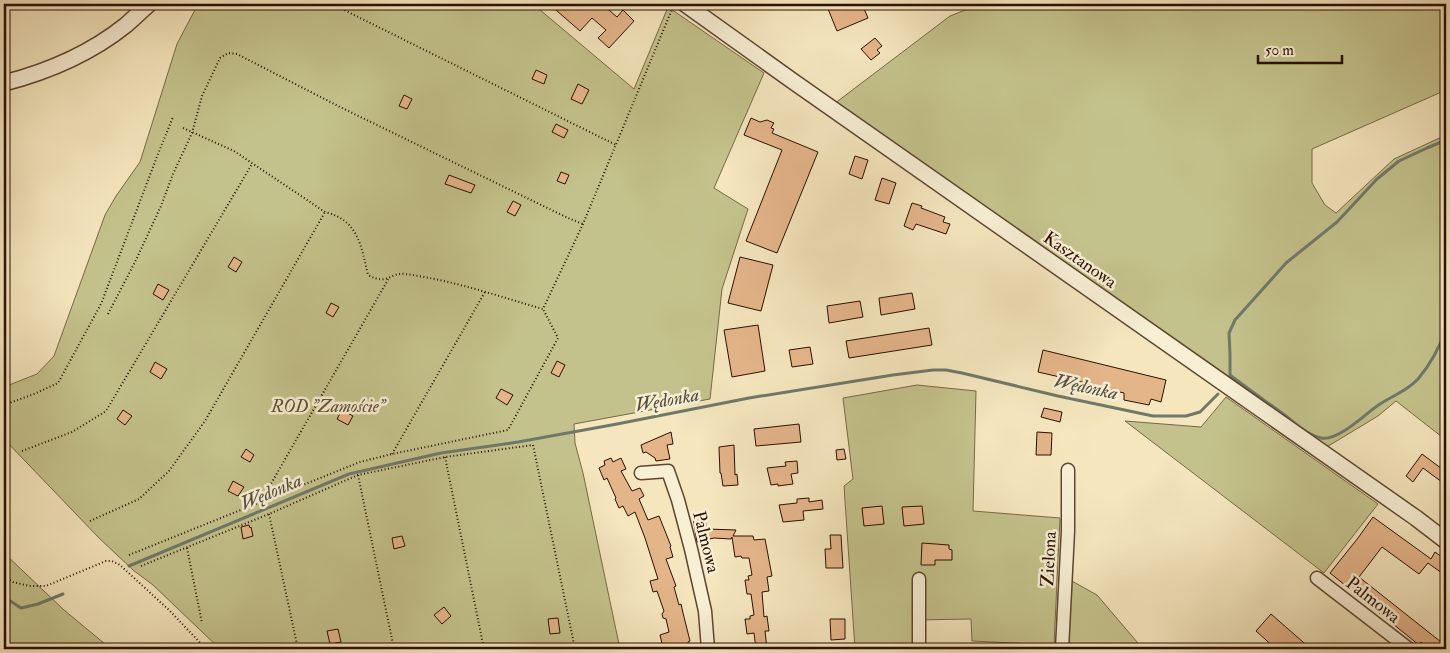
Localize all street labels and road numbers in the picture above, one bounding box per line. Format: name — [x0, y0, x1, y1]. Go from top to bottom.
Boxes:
street label: Kasztanowa — [1039, 226, 1122, 294]
street label: Palmowa — [687, 509, 725, 576]
street label: Zielona — [1036, 530, 1062, 587]
street label: Palmowa — [1341, 572, 1405, 629]

